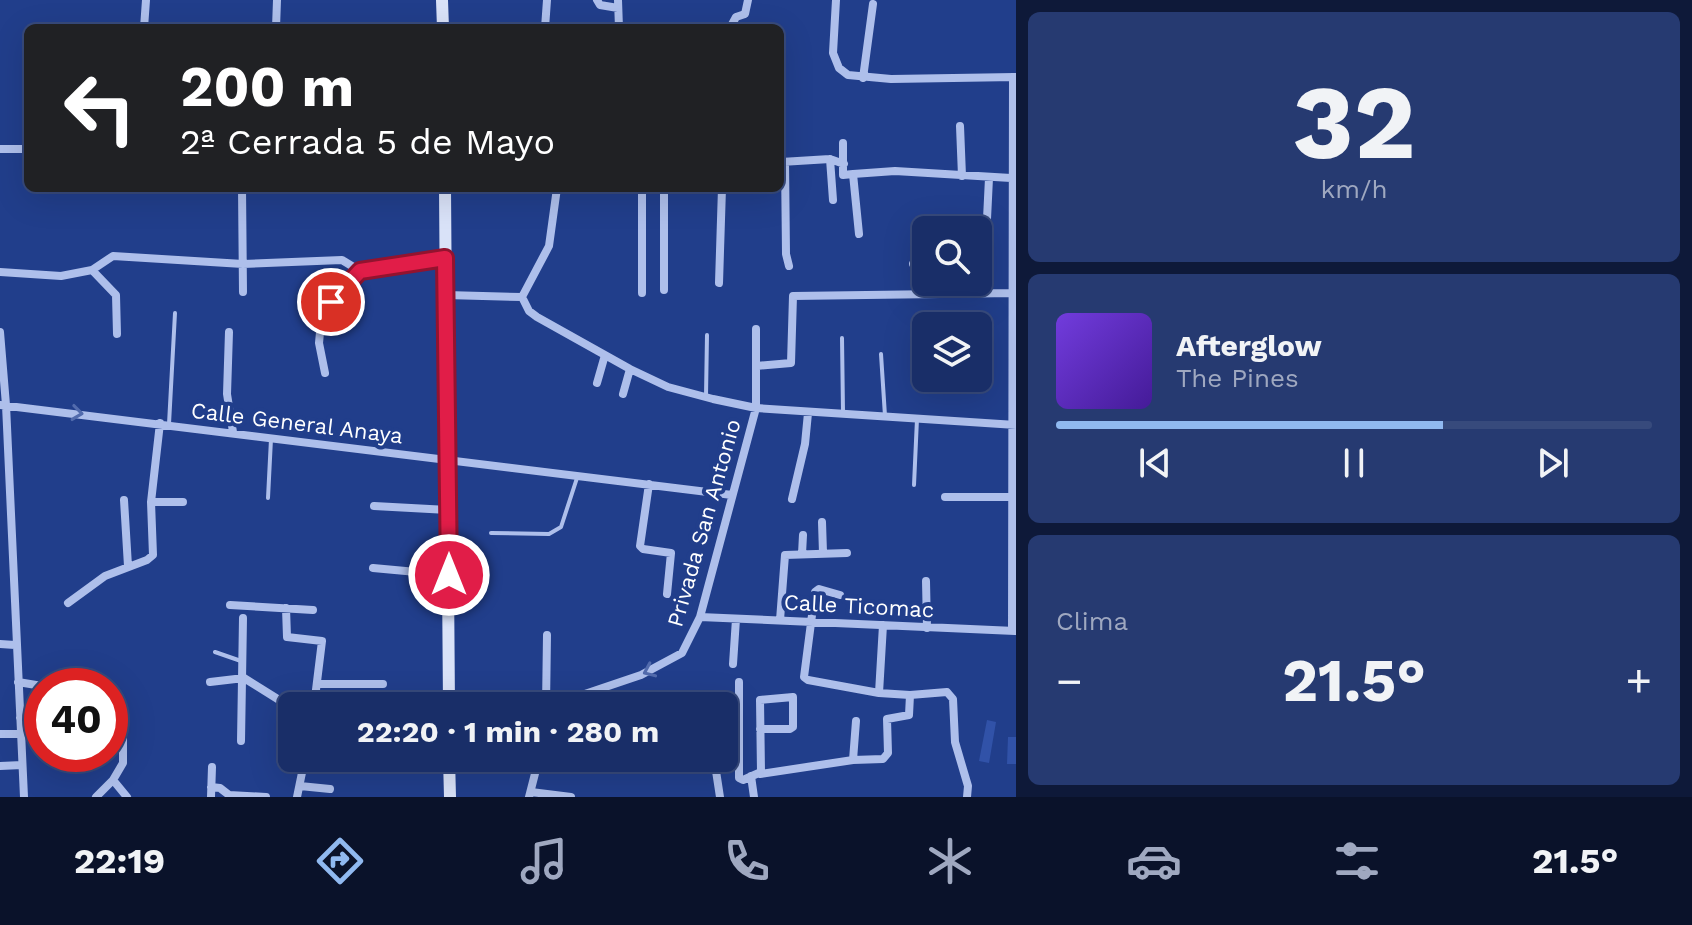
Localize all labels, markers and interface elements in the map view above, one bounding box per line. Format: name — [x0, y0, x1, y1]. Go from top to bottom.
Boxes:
text: 200 m — [180, 54, 354, 120]
icon: left — [48, 56, 152, 160]
text: 32 — [1292, 61, 1416, 183]
text: 2ª Cerrada 5 de Mayo — [180, 121, 555, 163]
text: km/h — [1321, 174, 1387, 204]
map controls — [912, 216, 992, 392]
button: search — [912, 216, 992, 296]
pin — [297, 268, 365, 336]
icon: arrive — [309, 280, 353, 324]
button: layers — [912, 312, 992, 392]
text: Afterglow — [1176, 328, 1322, 363]
text: The Pines — [1176, 363, 1299, 393]
street label: Calle General Anaya — [190, 398, 404, 448]
one-way arrow — [71, 405, 84, 422]
street label: Privada San Antonio — [662, 416, 746, 630]
icon: previous — [1133, 441, 1177, 485]
icon: pause — [1332, 441, 1376, 485]
icon: next — [1531, 441, 1575, 485]
position arrow — [407, 533, 491, 617]
street label: Calle Ticomac — [783, 590, 935, 622]
text: Clima — [1056, 606, 1128, 636]
text: 21.5° — [1282, 645, 1426, 716]
text: − — [1056, 655, 1083, 707]
text: + — [1625, 655, 1652, 707]
one-way arrow — [643, 661, 657, 677]
speed limit sign: 40 — [24, 668, 128, 772]
text: 22:20 · 1 min · 280 m — [357, 714, 659, 749]
icon: directions — [312, 833, 368, 889]
icon: music — [516, 833, 572, 889]
icon: phone — [719, 833, 775, 889]
icon: climate — [922, 833, 978, 889]
icon: car — [1126, 833, 1182, 889]
icon: filters — [1329, 833, 1385, 889]
text: 22:19 — [74, 840, 165, 882]
text: 21.5° — [1532, 840, 1618, 882]

